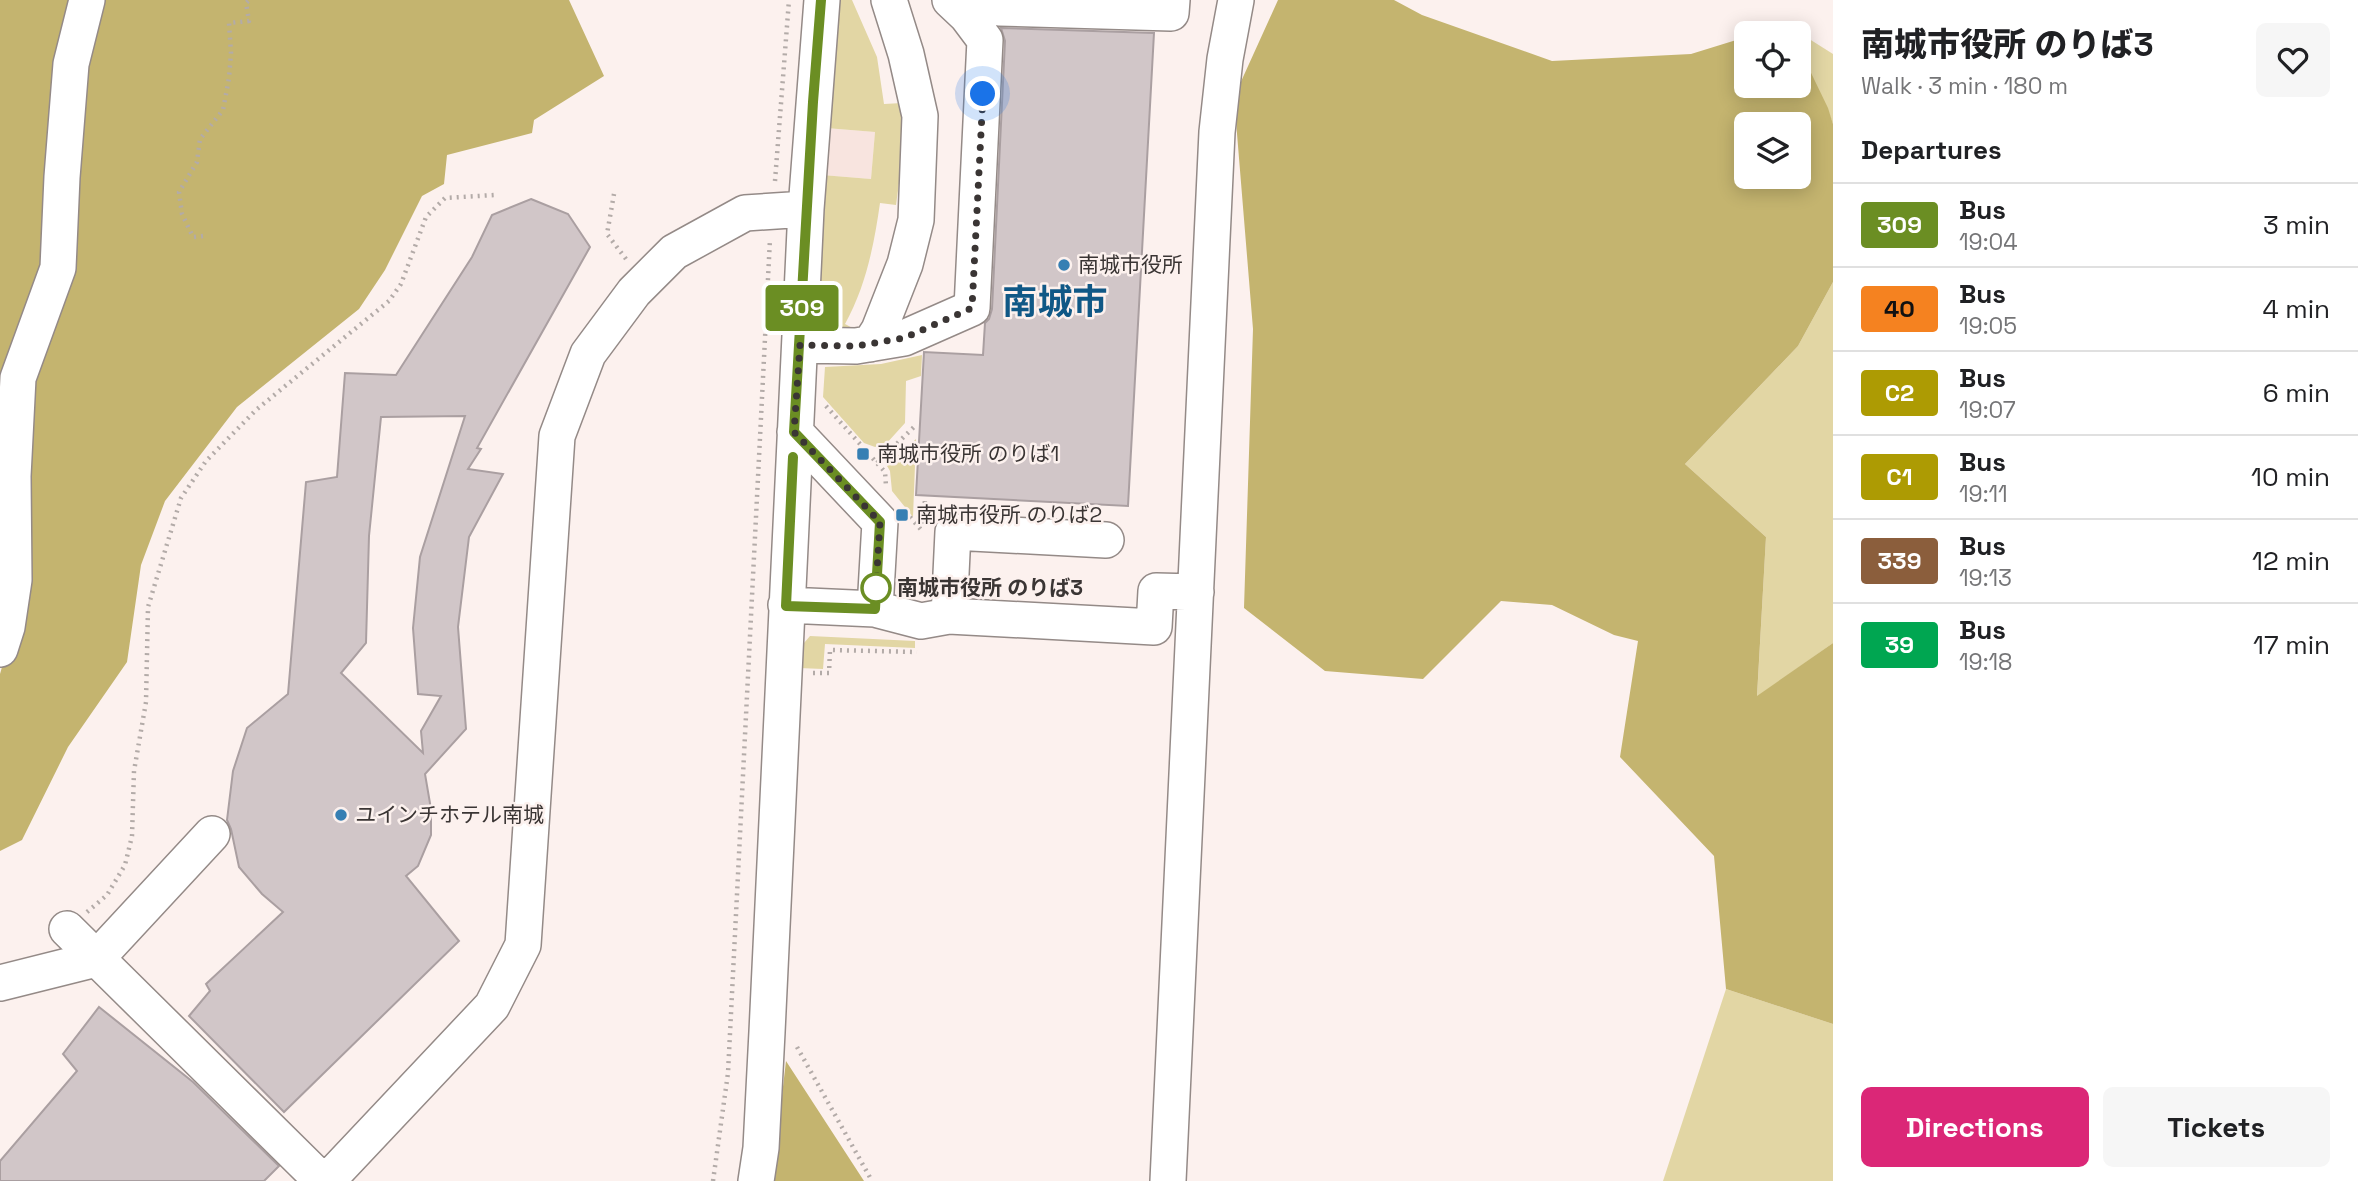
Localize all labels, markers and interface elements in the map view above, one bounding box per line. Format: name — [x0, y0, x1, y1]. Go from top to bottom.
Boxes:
map controls — [1734, 21, 1811, 189]
button: locate — [1734, 21, 1811, 98]
button: heart — [2256, 23, 2330, 97]
text: 南城市役所 のりば3 — [1861, 24, 2153, 66]
text: Walk · 3 min · 180 m — [1861, 71, 2068, 101]
your location — [965, 76, 1000, 111]
button: layers — [1734, 112, 1811, 189]
text: Departures — [1861, 133, 2002, 167]
text: Bus — [1959, 193, 2006, 227]
text: 3 min — [2263, 208, 2330, 242]
text: 309 — [1877, 209, 1922, 240]
text: 19:04 — [1959, 227, 2018, 257]
place label: 南城市役所 — [1078, 251, 1183, 278]
marker: 南城市役所 — [1056, 257, 1072, 273]
text: Bus — [1959, 277, 2006, 311]
district label: 南城市 — [1002, 280, 1108, 324]
line badge: 309 — [762, 285, 842, 331]
text: 309 — [780, 292, 824, 323]
text: 4 min — [2262, 292, 2330, 326]
text: 40 — [1884, 293, 1915, 324]
text: 19:05 — [1959, 311, 2017, 341]
text: Bus — [1959, 361, 2006, 395]
text: 6 min — [2263, 376, 2330, 410]
text: C2 — [1885, 377, 1914, 408]
text: 19:07 — [1959, 395, 2016, 425]
place label: 南城市役所 のりば1 — [877, 440, 1059, 467]
text: Bus — [1959, 445, 2006, 479]
marker: 南城市役所 のりば1 — [855, 446, 871, 462]
text: 10 min — [2251, 460, 2330, 494]
text: C1 — [1886, 461, 1913, 492]
text: 19:11 — [1959, 479, 2008, 509]
place label: 南城市役所 のりば2 — [916, 501, 1102, 528]
marker: 南城市役所 のりば2 — [894, 507, 910, 523]
text: Bus — [1959, 529, 2006, 563]
text: 12 min — [2252, 544, 2330, 578]
text: 339 — [1877, 545, 1922, 576]
text: 19:13 — [1959, 563, 2012, 593]
marker: 南城市役所 のりば3 — [861, 573, 891, 603]
place label: 南城市役所 のりば3 — [897, 574, 1083, 601]
text: Bus — [1959, 613, 2006, 647]
text: 17 min — [2253, 628, 2330, 662]
text: 39 — [1885, 629, 1914, 660]
text: 19:18 — [1959, 647, 2012, 677]
place label: ユインチホテル南城 — [355, 801, 544, 828]
marker: ユインチホテル南城 — [333, 807, 349, 823]
button: Directions — [1861, 1087, 2089, 1167]
button: Tickets — [2103, 1087, 2330, 1167]

